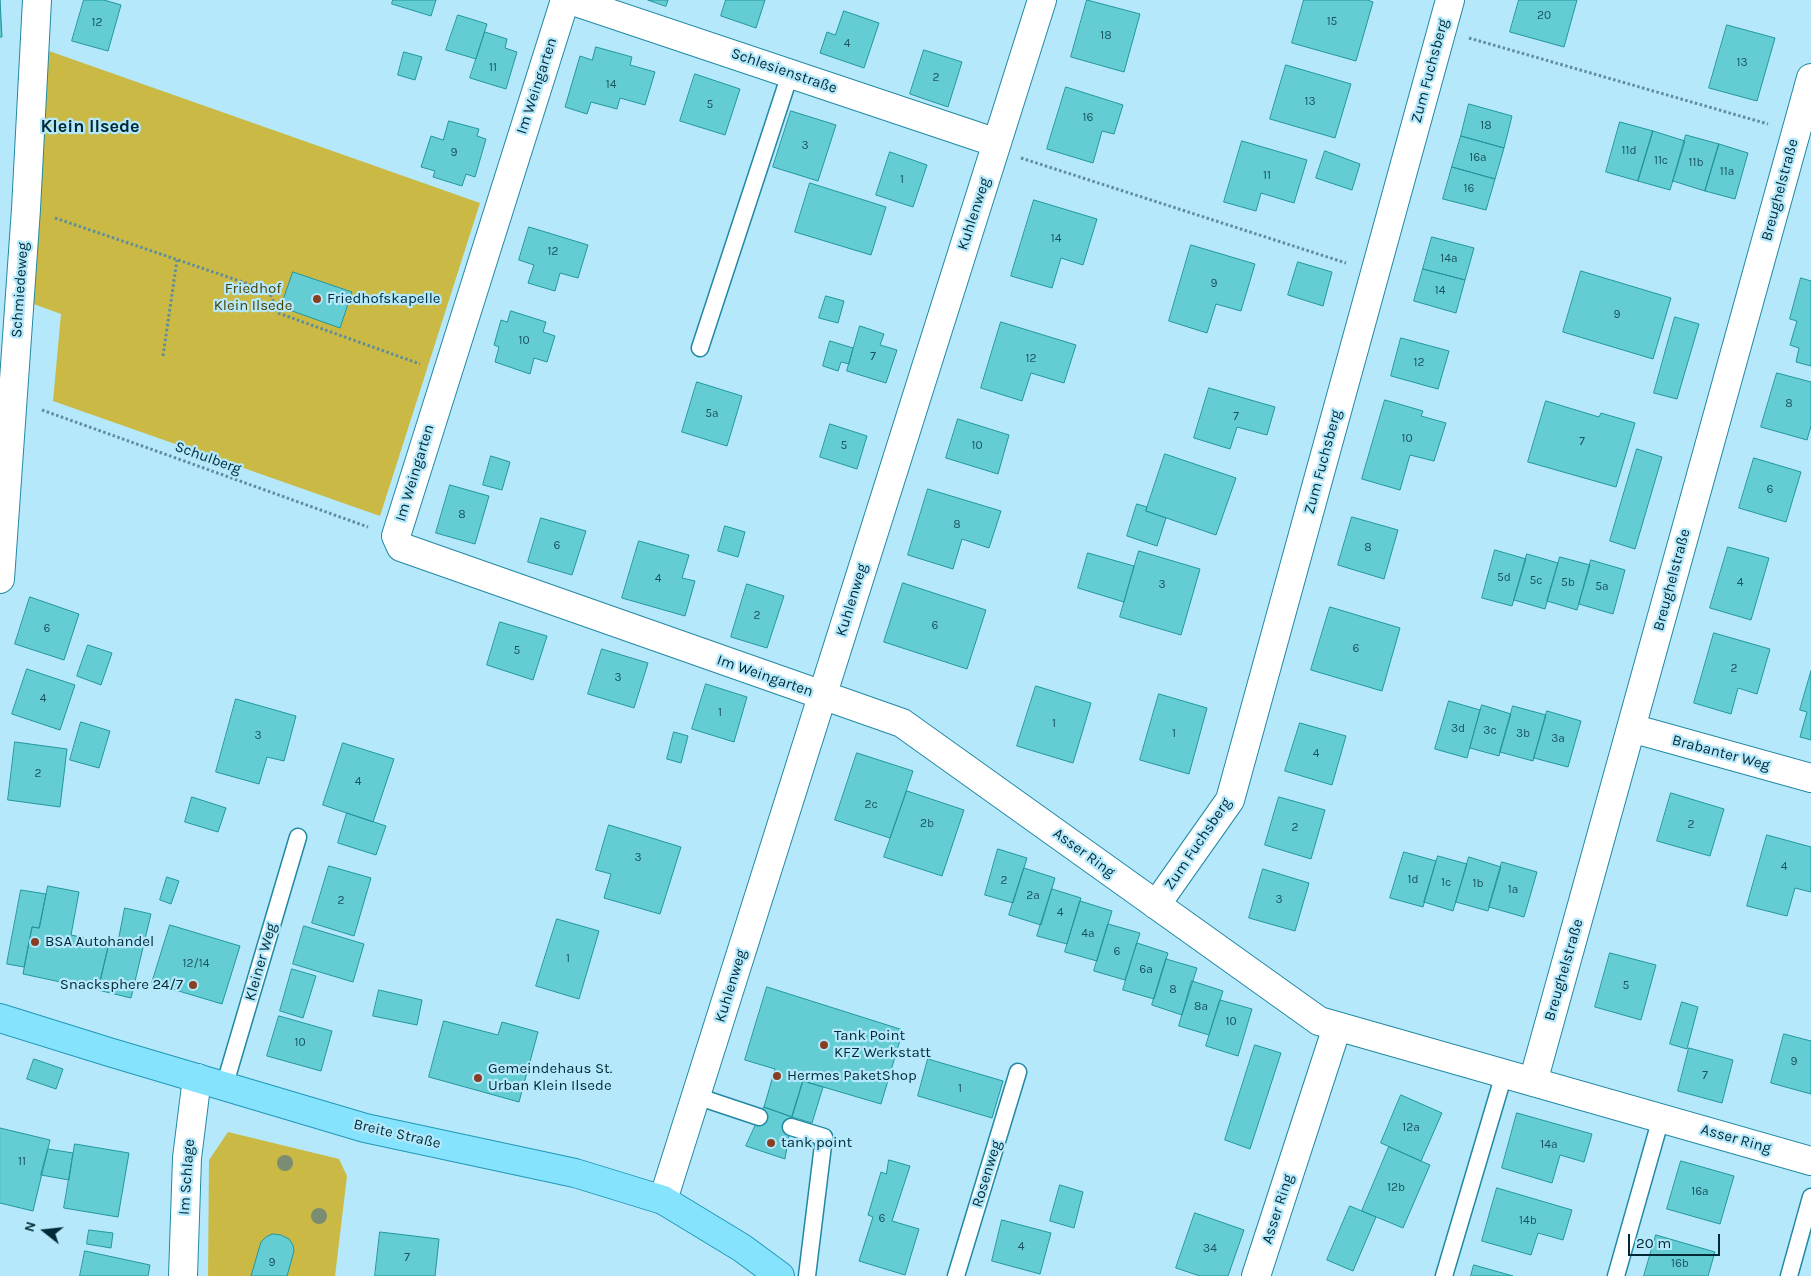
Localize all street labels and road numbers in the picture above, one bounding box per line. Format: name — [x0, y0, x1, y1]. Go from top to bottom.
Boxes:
street label: Zum Fuchsberg — [1407, 17, 1453, 125]
street label: Im Weingarten — [513, 35, 561, 137]
street label: Schlesienstraße — [729, 44, 839, 98]
street label: Breughelstraße — [1758, 137, 1802, 243]
street label: Kuhlenweg — [954, 175, 994, 253]
street label: Schmiedeweg — [8, 242, 32, 338]
street label: Zum Fuchsberg — [1300, 408, 1346, 516]
street label: Im Weingarten — [392, 422, 438, 524]
street label: Schulberg — [172, 438, 244, 478]
street label: Breughelstraße — [1650, 527, 1694, 633]
street label: Kuhlenweg — [832, 561, 872, 639]
street label: Im Weingarten — [715, 651, 815, 701]
street label: Brabanter Weg — [1670, 731, 1772, 775]
street label: Zum Fuchsberg — [1161, 795, 1235, 893]
street label: Asser Ring — [1049, 824, 1119, 882]
street label: Breughelstraße — [1541, 917, 1587, 1023]
street label: Kleiner Weg — [241, 921, 281, 1003]
street label: Kuhlenweg — [711, 947, 751, 1025]
street label: Breite Straße — [352, 1115, 442, 1153]
street label: Asser Ring — [1699, 1120, 1773, 1158]
street label: Im Schlage — [175, 1138, 199, 1216]
street label: Rosenweg — [968, 1138, 1006, 1210]
street label: Asser Ring — [1258, 1172, 1298, 1246]

